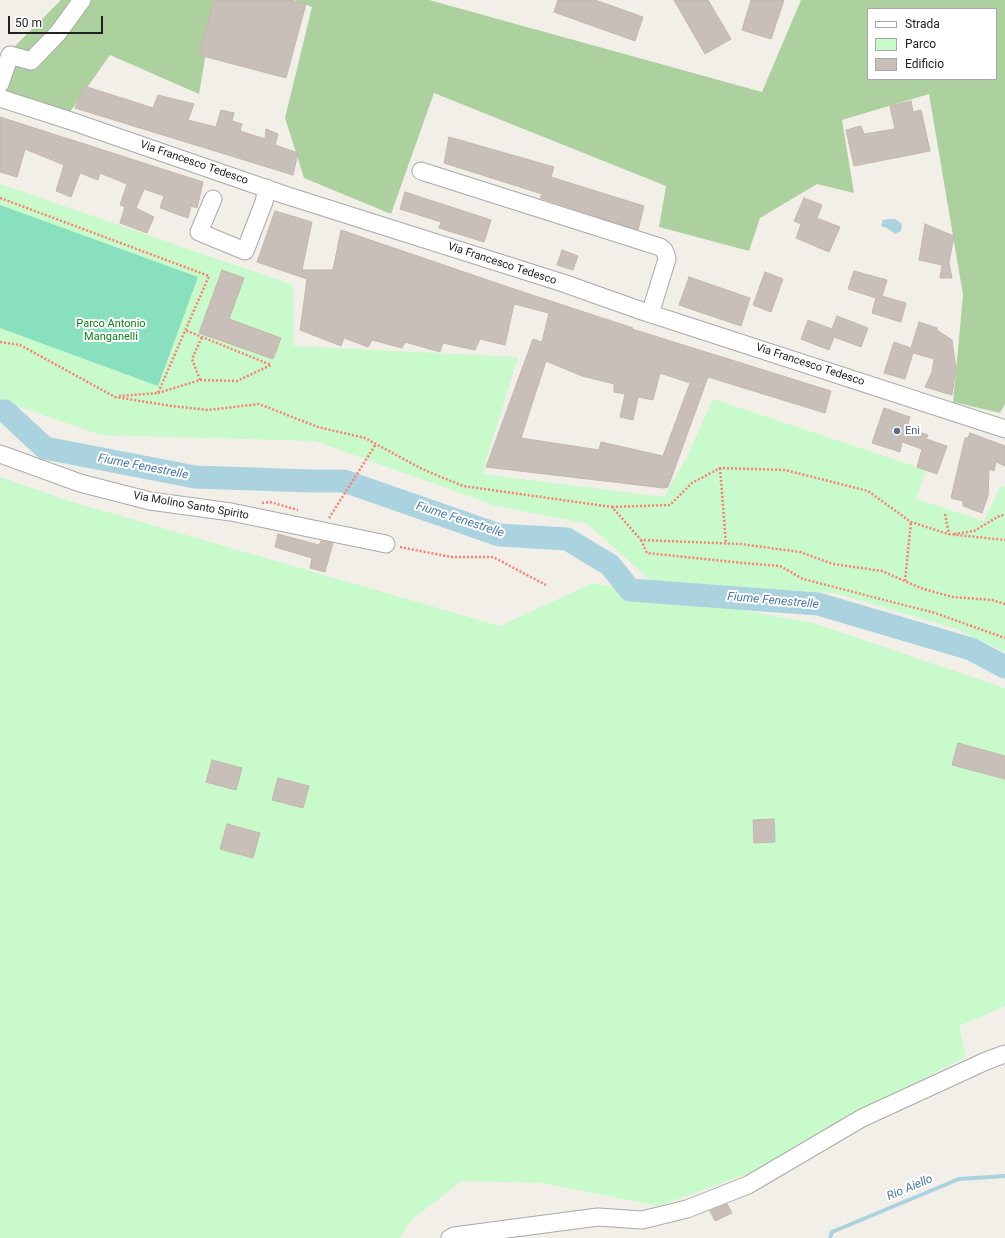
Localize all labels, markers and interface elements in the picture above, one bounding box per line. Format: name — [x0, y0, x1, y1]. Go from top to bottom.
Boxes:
scale bar — [10, 8, 105, 34]
legend — [867, 8, 997, 80]
text: 50 m — [15, 16, 42, 30]
text: Strada — [905, 17, 940, 31]
text: Parco — [905, 37, 936, 51]
text: Edificio — [905, 57, 944, 71]
street label: Via Francesco Tedesco — [138, 138, 250, 188]
street label: Via Francesco Tedesco — [446, 240, 558, 288]
park label: Parco Antonio Manganelli — [76, 317, 146, 343]
street label: Via Francesco Tedesco — [754, 341, 866, 389]
place label: Eni — [905, 424, 920, 438]
marker: Eni — [892, 426, 902, 436]
water label: Fiume Fenestrelle — [97, 451, 189, 483]
street label: Via Molino Santo Spirito — [132, 489, 250, 523]
water label: Fiume Fenestrelle — [414, 499, 506, 541]
water label: Fiume Fenestrelle — [727, 590, 819, 612]
water label: Rio Aiello — [885, 1172, 935, 1204]

